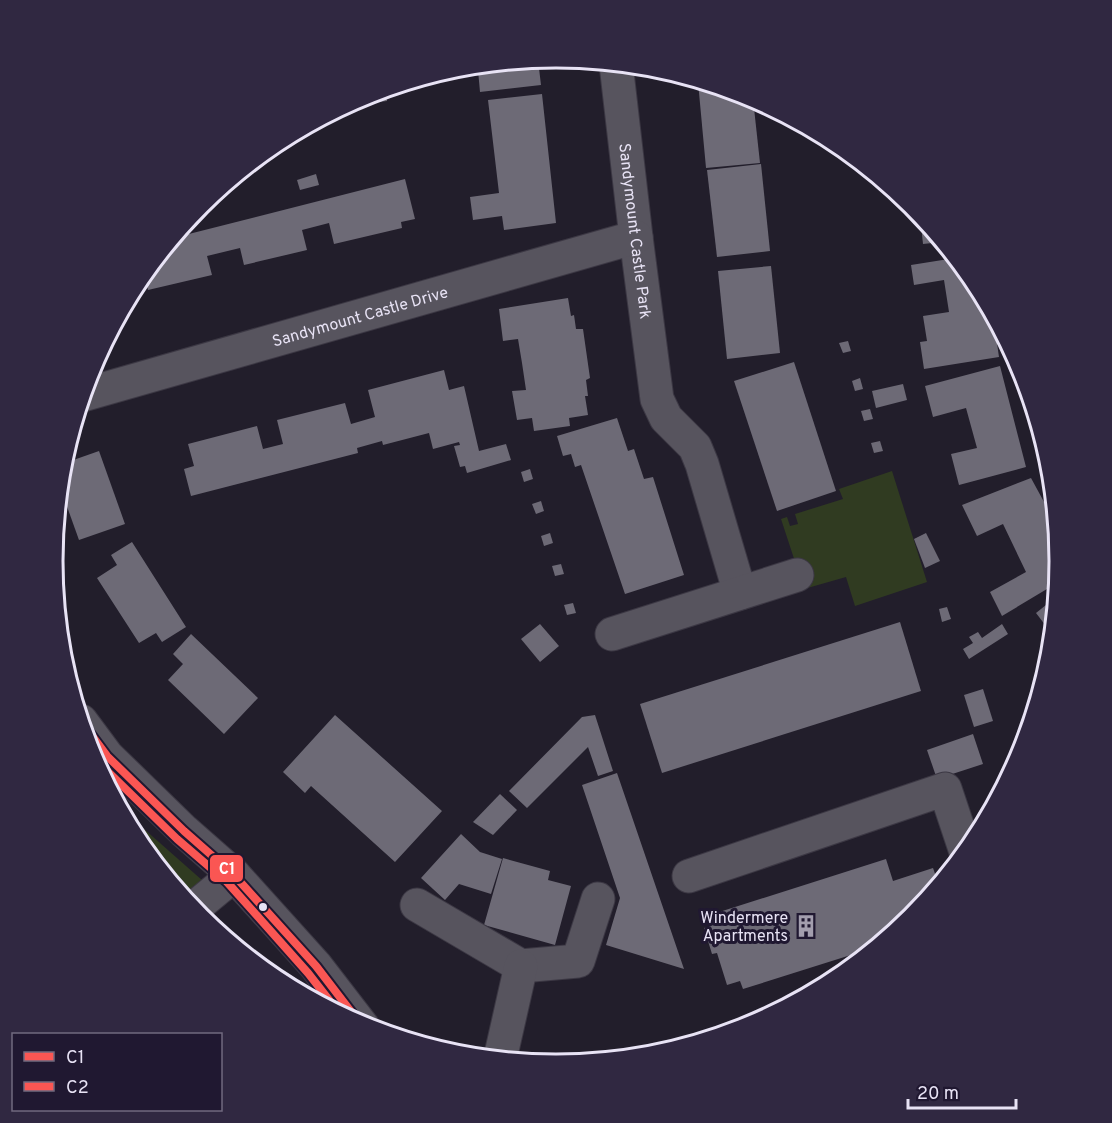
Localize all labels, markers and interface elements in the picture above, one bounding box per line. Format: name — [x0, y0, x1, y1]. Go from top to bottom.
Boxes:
street label: Sandymount Castle Park — [613, 142, 655, 320]
street label: Sandymount Castle Drive — [270, 283, 451, 352]
line badge: C1 — [209, 854, 244, 883]
text: C1 — [219, 860, 235, 880]
unlabelled marker — [257, 901, 269, 913]
place label: Windermere Apartments — [700, 909, 788, 947]
building icon: Windermere Apartments — [793, 913, 819, 939]
legend — [12, 1033, 222, 1111]
text: C1 — [66, 1047, 84, 1070]
scale bar — [908, 1072, 1016, 1110]
text: C2 — [66, 1077, 89, 1100]
text: 20 m — [917, 1083, 959, 1106]

